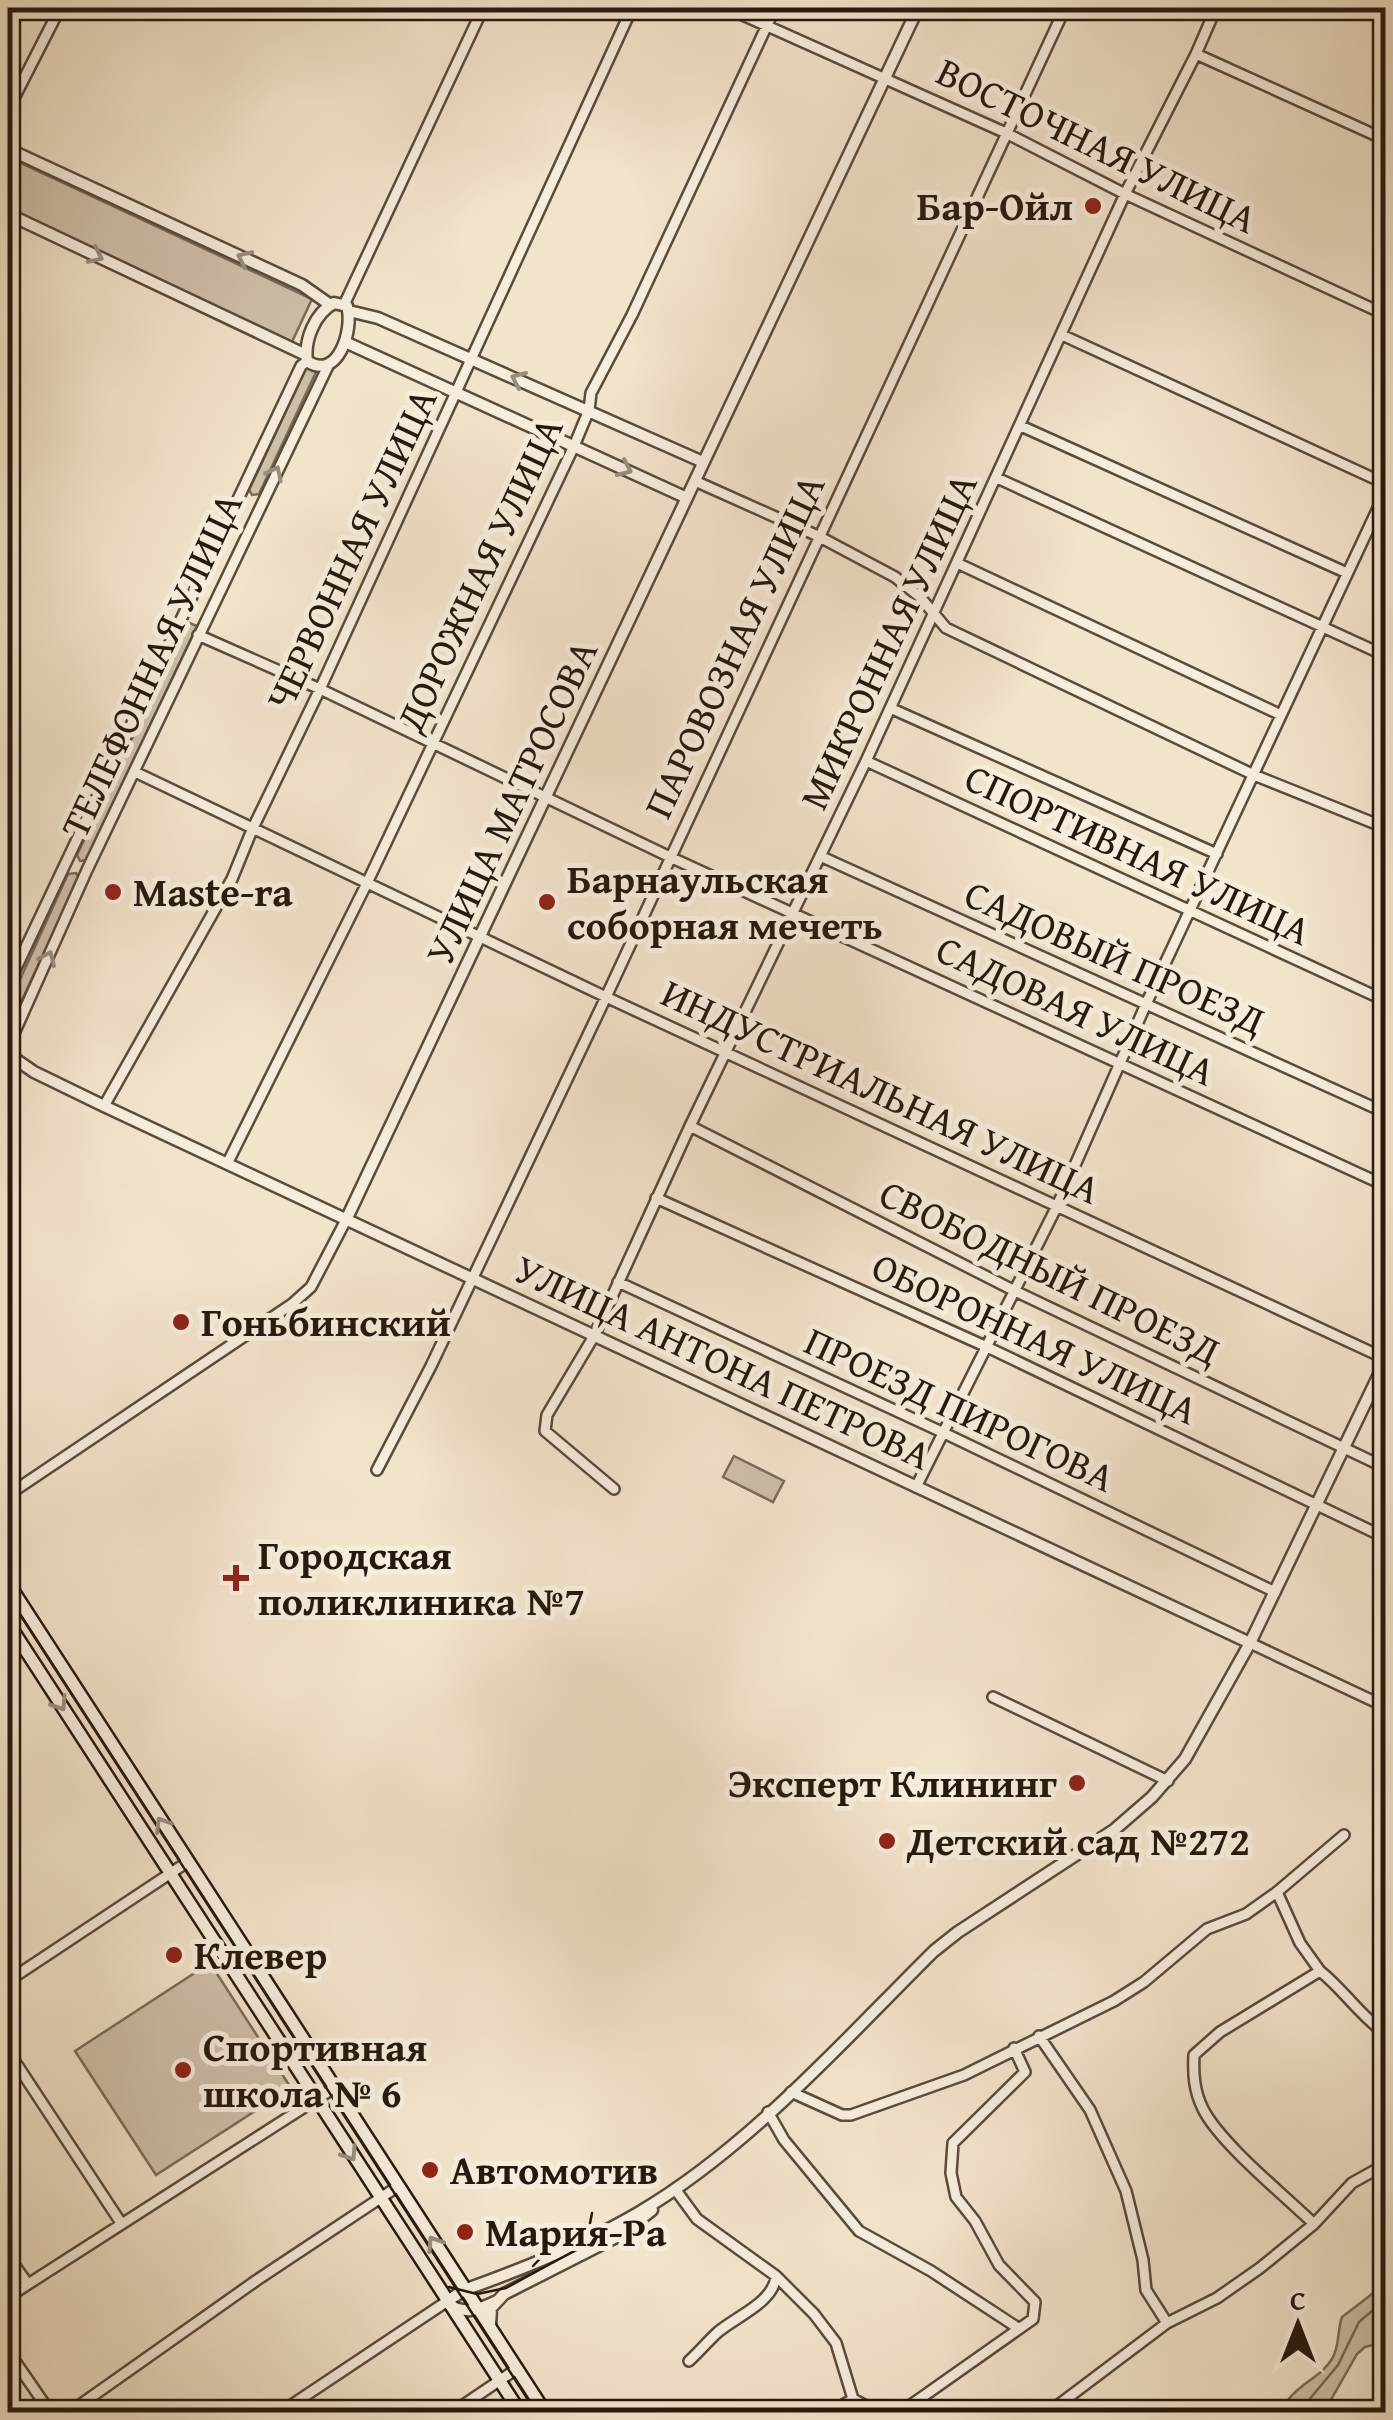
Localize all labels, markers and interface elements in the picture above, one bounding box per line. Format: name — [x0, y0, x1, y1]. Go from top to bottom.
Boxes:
street label: ВОСТОЧНАЯ УЛИЦА — [927, 41, 1267, 248]
place label: Бар-Ойл — [917, 176, 1073, 235]
marker: Бар-Ойл — [1082, 195, 1104, 217]
one-way arrow — [86, 243, 104, 263]
one-way arrow — [236, 250, 254, 270]
one-way arrow — [510, 371, 528, 391]
street label: ЧЕРВОННАЯ УЛИЦА — [250, 378, 451, 720]
street label: ДОРОЖНАЯ УЛИЦА — [379, 407, 577, 742]
one-way arrow — [614, 457, 632, 477]
street label: МИКРОННАЯ УЛИЦА — [784, 463, 991, 819]
street label: ПАРОВОЗНАЯ УЛИЦА — [628, 464, 839, 827]
one-way arrow — [262, 466, 282, 484]
street label: ТЕЛЕФОННАЯ УЛИЦА — [45, 482, 257, 847]
street label: УЛИЦА МАТРОСОВА — [409, 630, 612, 974]
street label: СПОРТИВНАЯ УЛИЦА — [956, 748, 1321, 960]
place label: Барнаульская соборная мечеть — [567, 849, 883, 954]
place label: Maste-ra — [133, 862, 293, 921]
street label: САДОВЫЙ ПРОЕЗД — [956, 864, 1275, 1049]
marker: Maste-ra — [102, 881, 124, 903]
marker: Барнаульская соборная мечеть — [536, 891, 558, 913]
street label: САДОВАЯ УЛИЦА — [927, 919, 1225, 1100]
one-way arrow — [35, 950, 55, 968]
street label: ИНДУСТРИАЛЬНАЯ УЛИЦА — [652, 963, 1110, 1218]
street label: СВОБОДНЫЙ ПРОЕЗД — [870, 1163, 1231, 1380]
street label: ОБОРОННАЯ УЛИЦА — [863, 1236, 1208, 1439]
street label: УЛИЦА АНТОНА ПЕТРОВА — [505, 1239, 941, 1484]
place label: Гоньбинский — [201, 1292, 451, 1351]
marker: Гоньбинский — [170, 1311, 192, 1333]
street label: ПРОЕЗД ПИРОГОВА — [795, 1311, 1125, 1506]
place label: Городская поликлиника №7 — [258, 1525, 585, 1630]
marker: Городская поликлиника №7 — [223, 1565, 249, 1591]
one-way arrow — [48, 1694, 67, 1712]
place label: Эксперт Клининг — [728, 1753, 1057, 1812]
marker: Эксперт Клининг — [1066, 1772, 1088, 1794]
place label: Детский сад №272 — [906, 1811, 1250, 1870]
one-way arrow — [155, 1817, 174, 1835]
marker: Детский сад №272 — [876, 1830, 898, 1852]
place label: Клевер — [194, 1925, 327, 1984]
marker: Клевер — [163, 1944, 185, 1966]
place label: Спортивная школа № 6 — [203, 2017, 427, 2122]
marker: Спортивная школа № 6 — [172, 2059, 194, 2081]
place label: Автомотив — [450, 2140, 658, 2199]
one-way arrow — [338, 2143, 357, 2161]
marker: Автомотив — [419, 2159, 441, 2181]
place label: Мария-Ра — [485, 2202, 667, 2261]
marker: Мария-Ра — [454, 2221, 476, 2243]
one-way arrow — [427, 2236, 446, 2254]
north arrow — [1248, 2275, 1348, 2375]
text: С — [1290, 2279, 1306, 2320]

